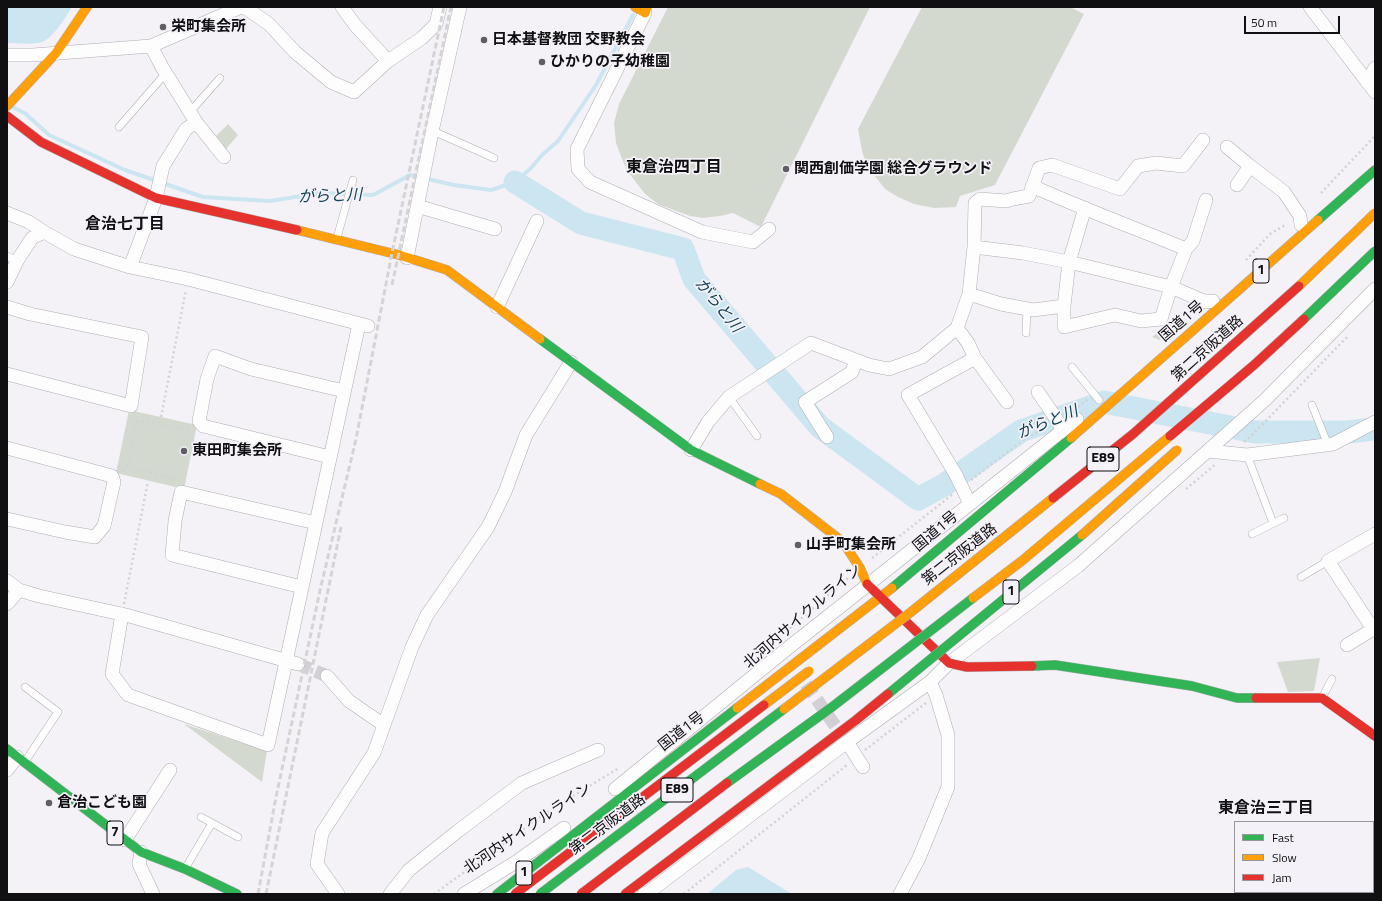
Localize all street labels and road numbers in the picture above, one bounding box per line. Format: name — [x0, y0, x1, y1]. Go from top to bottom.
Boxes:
road number: 1 — [1253, 259, 1269, 283]
street label: 国道1号 — [1156, 298, 1208, 346]
street label: 第二京阪道路 — [1169, 312, 1247, 386]
road number: E89 — [1087, 447, 1119, 471]
street label: 国道1号 — [910, 508, 962, 556]
street label: 第二京阪道路 — [919, 520, 1001, 590]
street label: 北河内サイクルライン — [740, 561, 866, 673]
road number: 1 — [1003, 580, 1019, 604]
street label: 国道1号 — [655, 708, 709, 756]
road number: E89 — [661, 778, 693, 802]
street label: 北河内サイクルライン — [461, 780, 595, 878]
street label: 第二京阪道路 — [567, 791, 649, 859]
road number: 7 — [107, 821, 123, 845]
road number: 1 — [516, 861, 532, 885]

